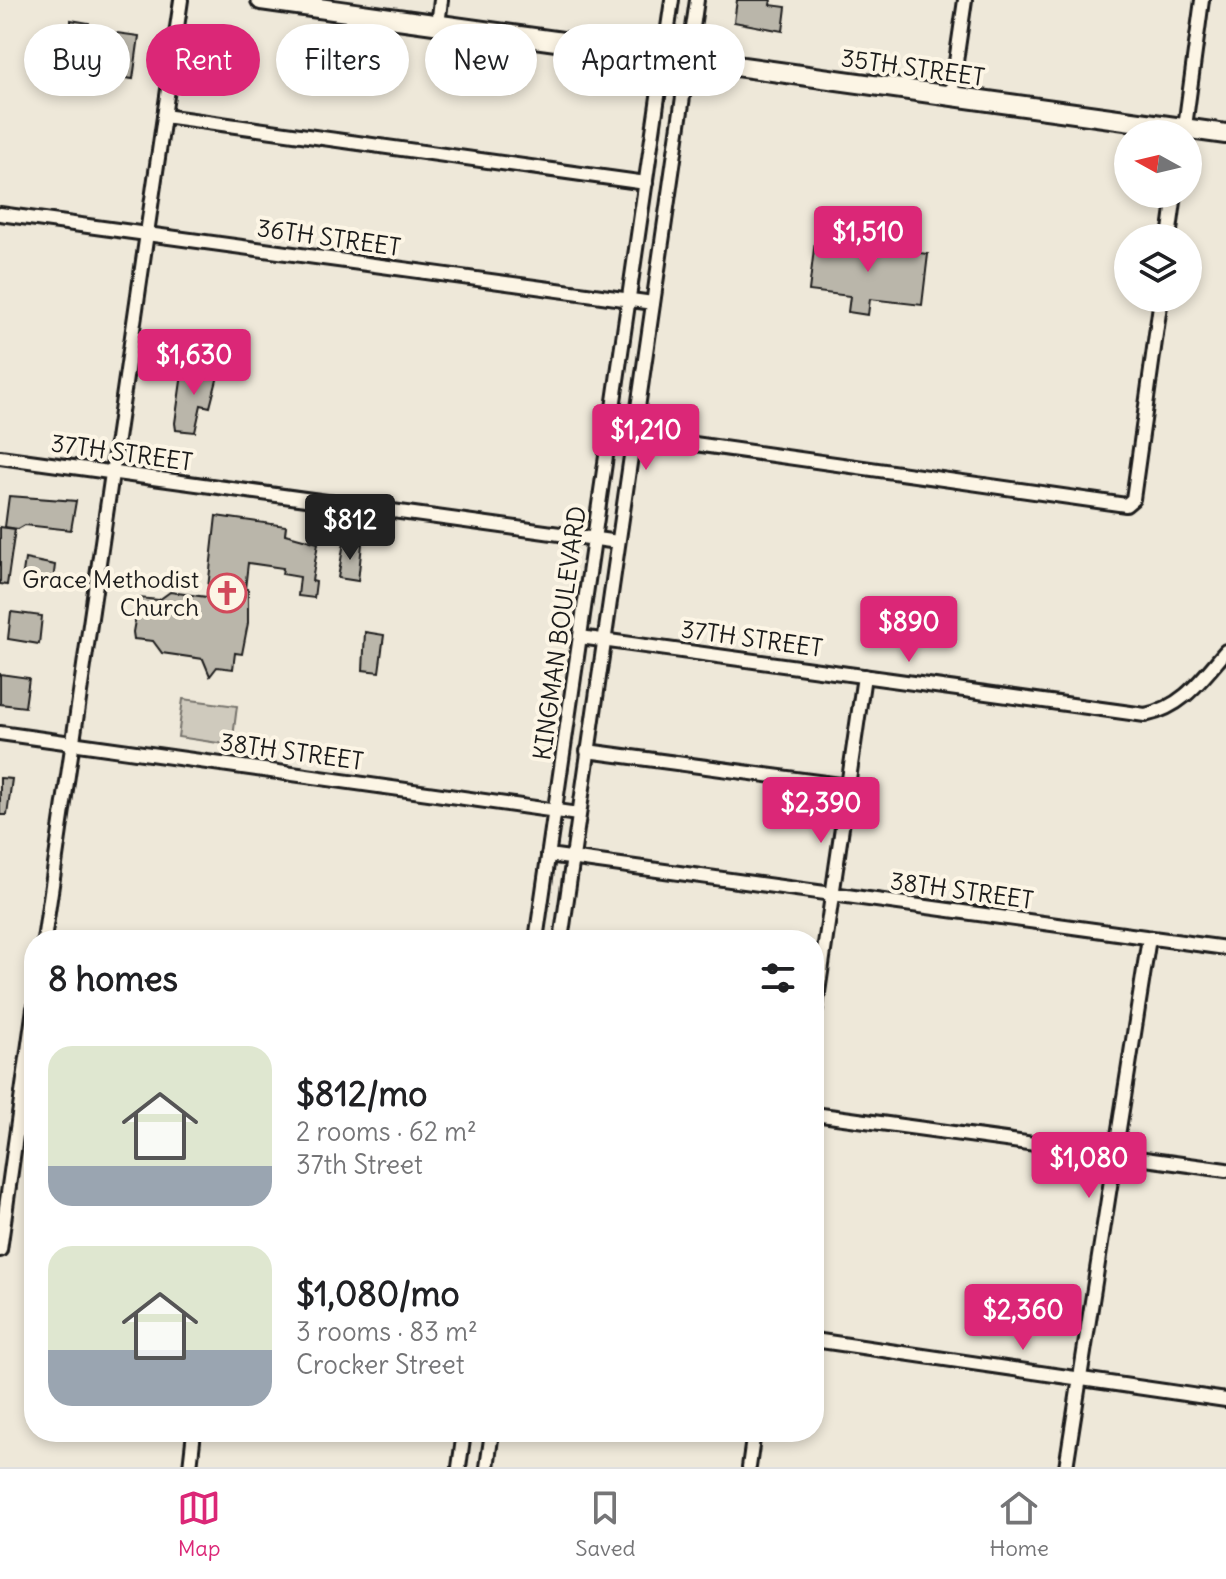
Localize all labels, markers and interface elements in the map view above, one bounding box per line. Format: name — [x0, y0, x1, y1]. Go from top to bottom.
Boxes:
chip: Buy — [24, 24, 130, 96]
chip: Rent — [146, 24, 260, 96]
chip: Filters — [276, 24, 409, 96]
chip: New — [425, 24, 537, 96]
chip: Apartment — [553, 24, 745, 96]
street label: 35TH STREET — [839, 42, 987, 92]
north arrow — [1114, 120, 1202, 208]
map controls — [1114, 120, 1202, 312]
pin: $1,510 — [803, 206, 933, 274]
street label: 36TH STREET — [255, 212, 403, 262]
text: $1,510 — [832, 215, 904, 248]
button: layers — [1114, 224, 1202, 312]
pin: $1,630 — [129, 329, 259, 397]
text: $1,630 — [156, 338, 232, 371]
pin: $1,210 — [581, 404, 711, 472]
text: $1,210 — [610, 413, 682, 446]
street label: 37TH STREET — [49, 427, 195, 477]
pin: $812 — [303, 494, 397, 562]
text: $812 — [323, 503, 377, 536]
street label: KINGMAN BOULEVARD — [526, 504, 592, 762]
place label: Grace Methodist Church — [22, 564, 199, 622]
church icon: Grace Methodist Church — [206, 572, 248, 614]
pin: $890 — [862, 596, 956, 664]
text: $890 — [878, 605, 940, 638]
street label: 37TH STREET — [679, 613, 825, 663]
street label: 38TH STREET — [218, 726, 366, 776]
pin: $2,390 — [756, 777, 886, 845]
text: $2,390 — [781, 786, 861, 819]
street label: 38TH STREET — [888, 865, 1036, 915]
icon: filters — [756, 956, 800, 1000]
text: 8 homes — [48, 957, 178, 1000]
text: $812/mo — [296, 1072, 427, 1115]
icon: home — [112, 1078, 208, 1174]
text: 2 rooms · 62 m² — [296, 1115, 477, 1148]
pin: $1,080 — [1024, 1132, 1154, 1200]
text: $1,080 — [1050, 1141, 1128, 1174]
text: 37th Street — [296, 1148, 423, 1181]
text: $1,080/mo — [296, 1272, 460, 1315]
icon: home — [112, 1278, 208, 1374]
pin: $2,360 — [958, 1284, 1088, 1352]
text: $2,360 — [983, 1293, 1064, 1326]
text: 3 rooms · 83 m² — [296, 1315, 478, 1348]
text: Crocker Street — [296, 1348, 464, 1381]
tab: Map — [177, 1486, 221, 1562]
tab: Saved — [575, 1486, 635, 1562]
tab: Home — [990, 1486, 1049, 1562]

